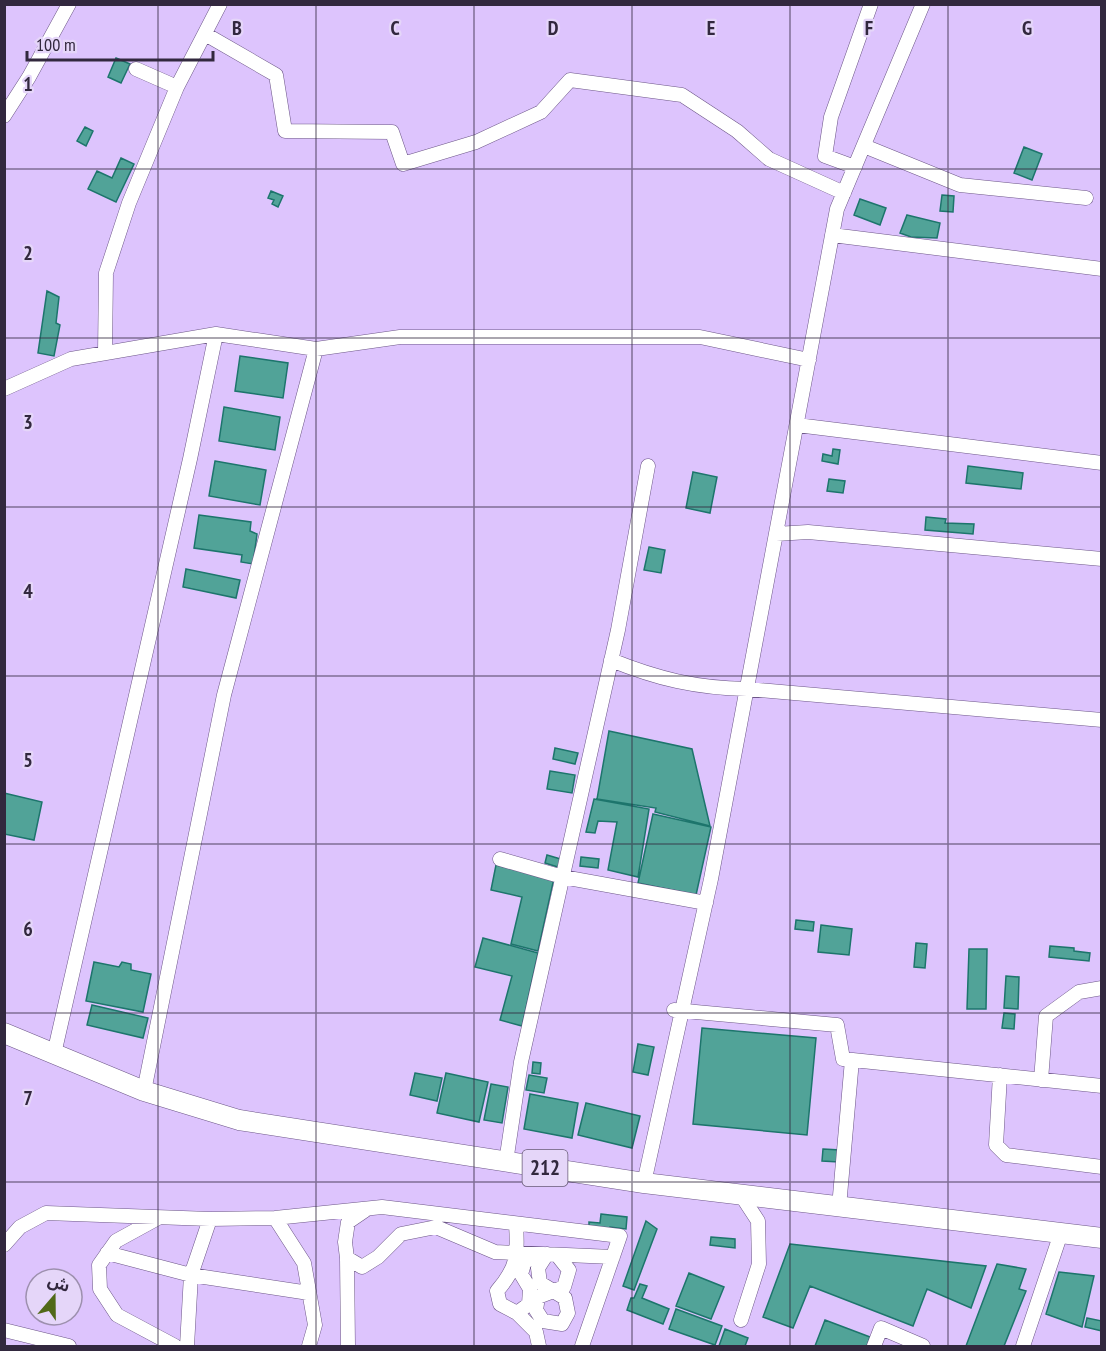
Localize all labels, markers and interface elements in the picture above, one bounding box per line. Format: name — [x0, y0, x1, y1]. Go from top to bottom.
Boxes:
text: B — [232, 15, 242, 41]
text: C — [390, 15, 400, 41]
text: D — [548, 15, 559, 41]
text: E — [707, 15, 715, 41]
text: F — [865, 15, 873, 41]
text: G — [1022, 15, 1032, 41]
scale bar — [27, 24, 213, 62]
text: 100 m — [36, 33, 76, 56]
text: 1 — [23, 71, 33, 97]
text: 2 — [23, 240, 33, 266]
text: 3 — [23, 409, 33, 435]
text: 4 — [23, 578, 33, 604]
text: 5 — [23, 747, 33, 773]
text: 6 — [23, 916, 33, 942]
text: 7 — [23, 1085, 33, 1111]
road number: 212 — [522, 1150, 568, 1186]
north arrow — [24, 1267, 84, 1327]
text: ش — [45, 1270, 73, 1296]

